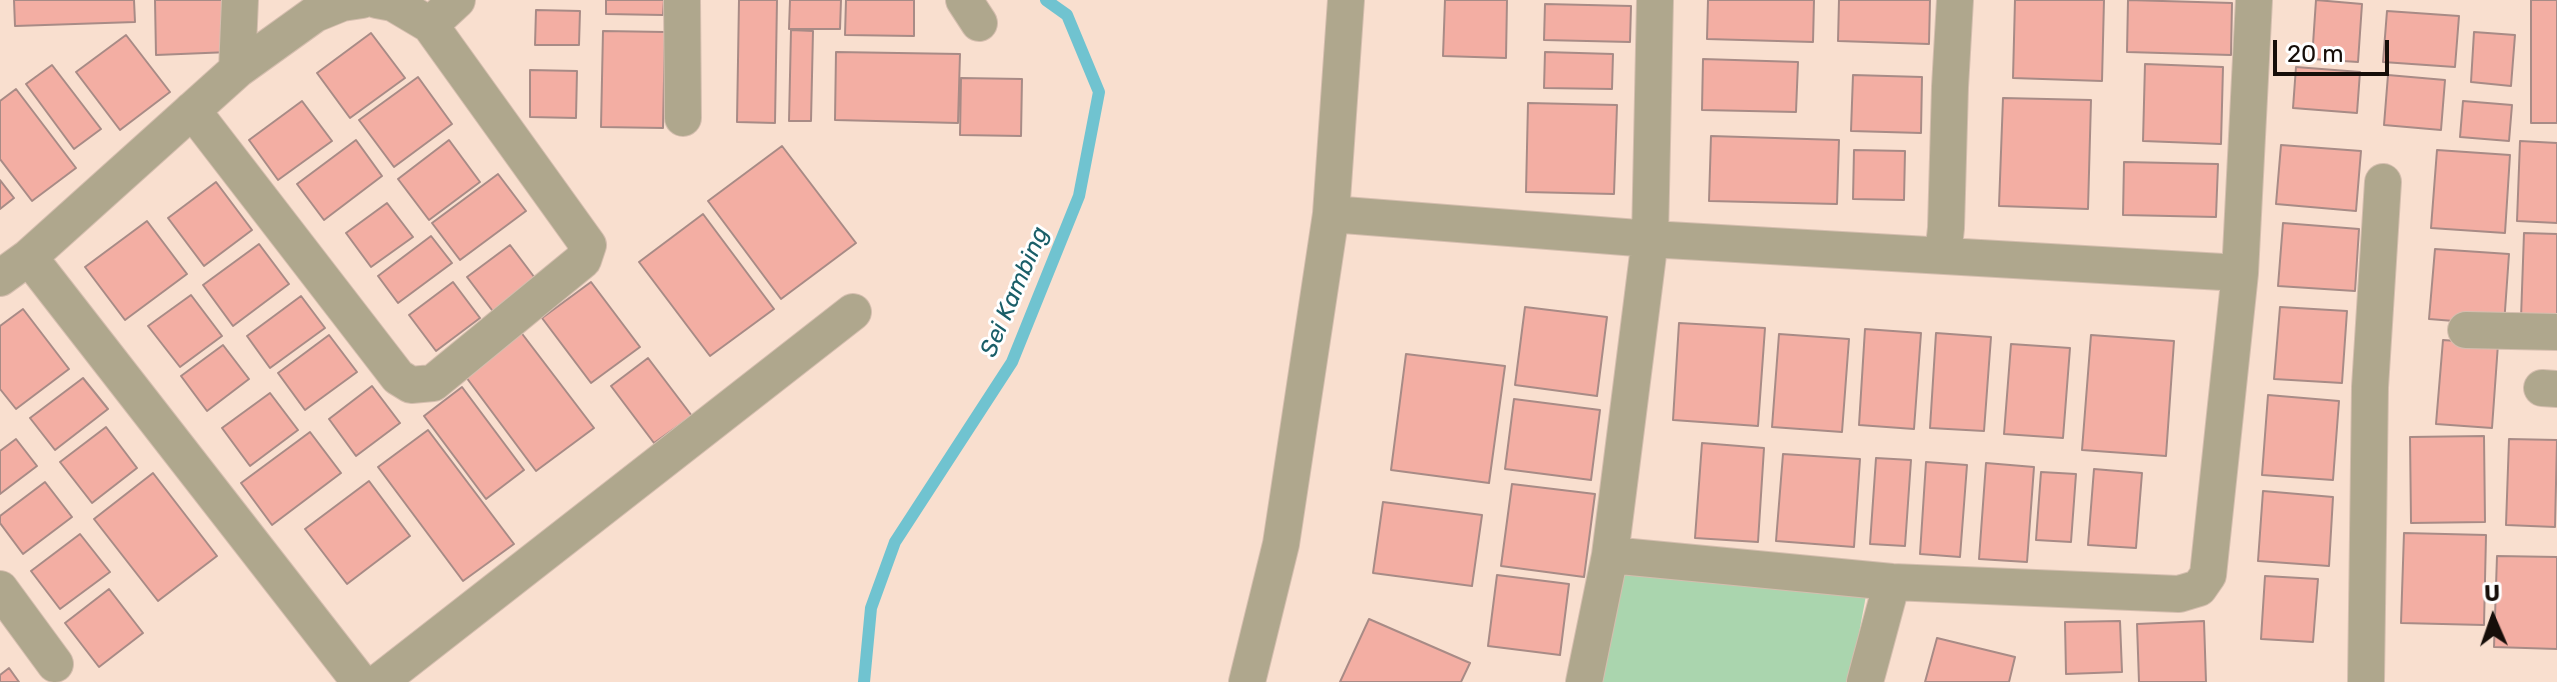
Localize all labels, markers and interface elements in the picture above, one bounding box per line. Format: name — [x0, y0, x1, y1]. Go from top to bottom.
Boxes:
scale bar — [2277, 24, 2393, 74]
text: 20 m — [2287, 40, 2344, 68]
water label: Sei Kambing — [975, 223, 1055, 361]
north arrow — [2453, 578, 2533, 658]
text: U — [2484, 580, 2501, 607]

